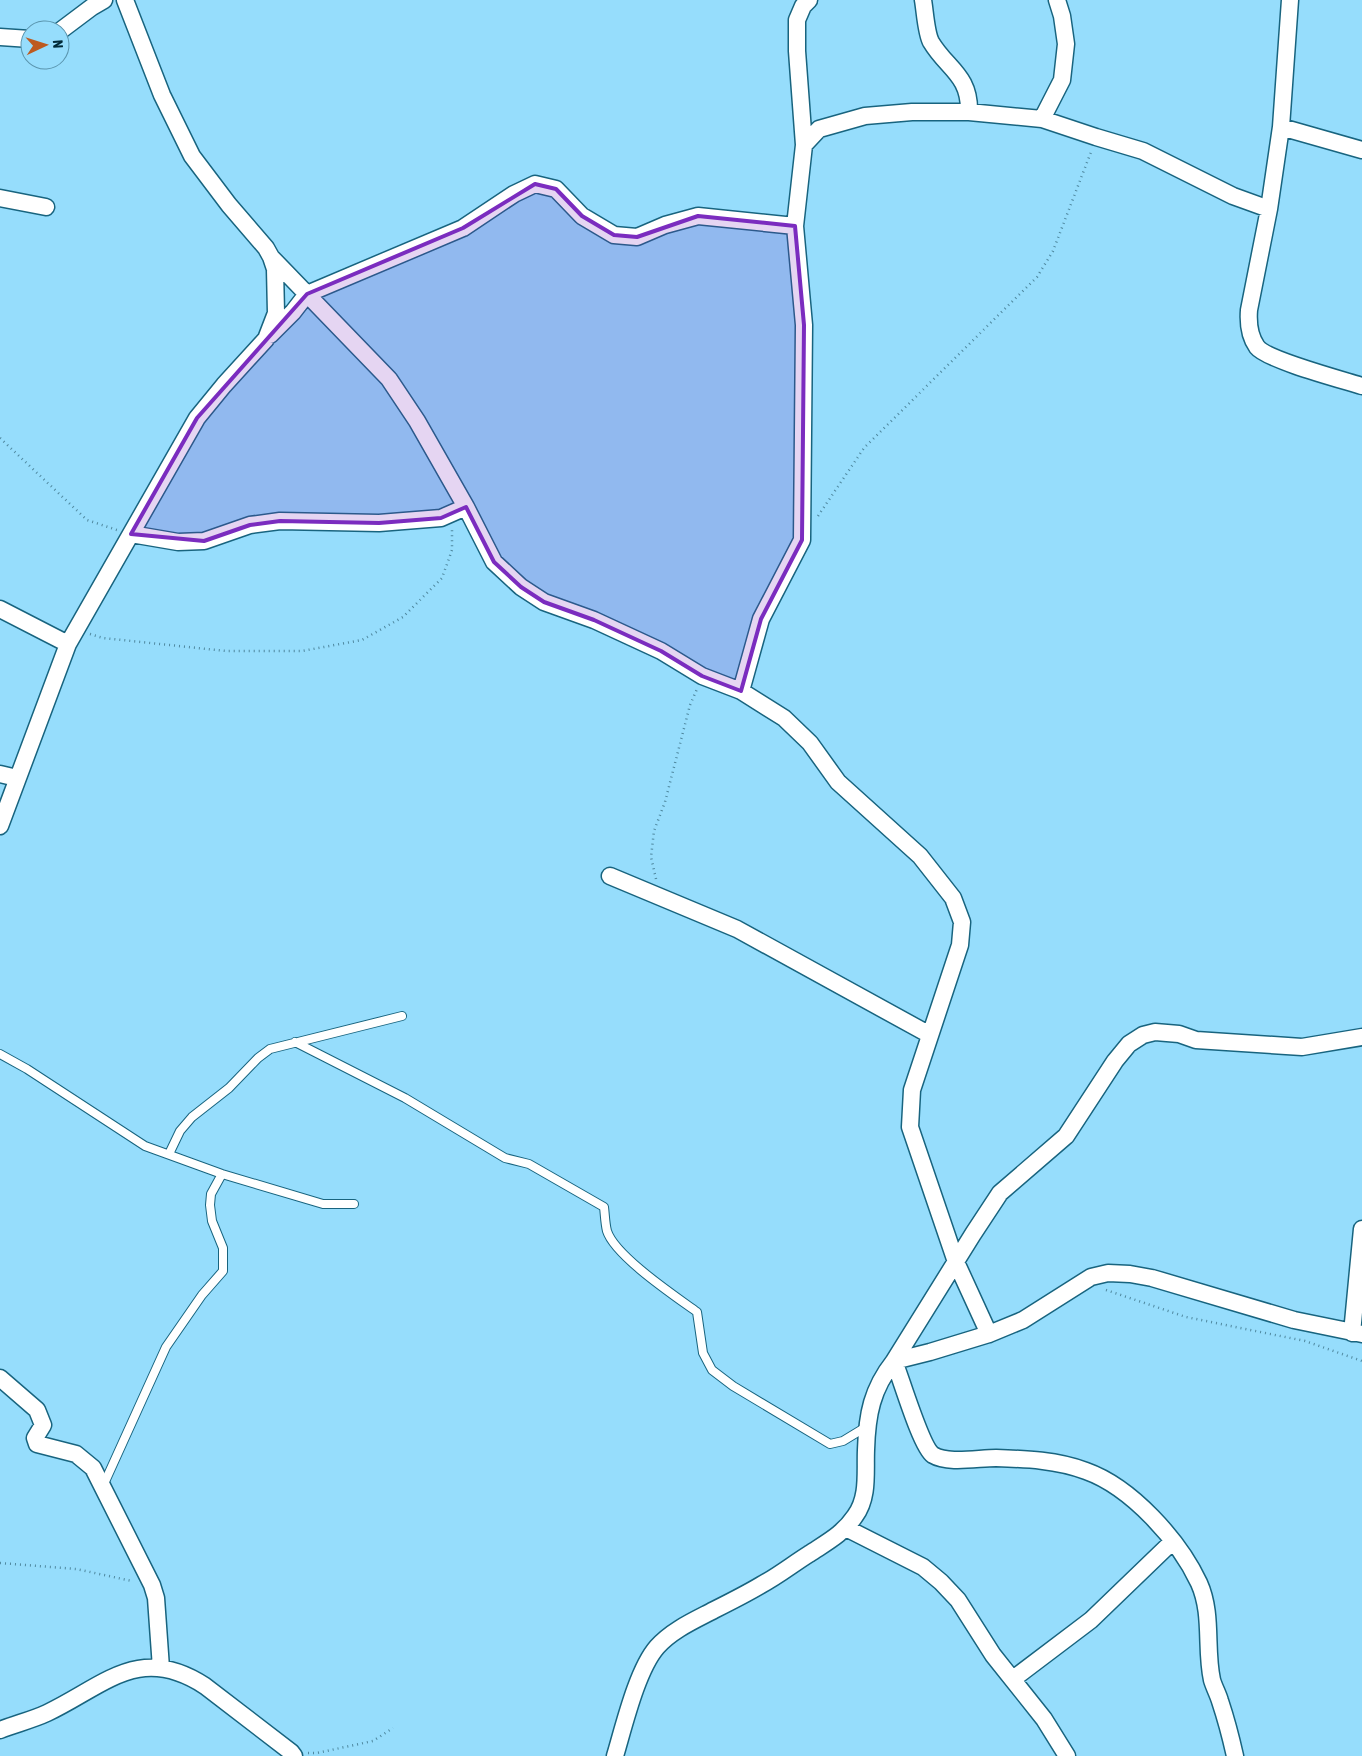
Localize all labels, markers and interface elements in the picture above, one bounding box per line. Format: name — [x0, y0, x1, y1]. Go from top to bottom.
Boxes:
north arrow — [20, 20, 70, 70]
text: N — [50, 39, 66, 49]

